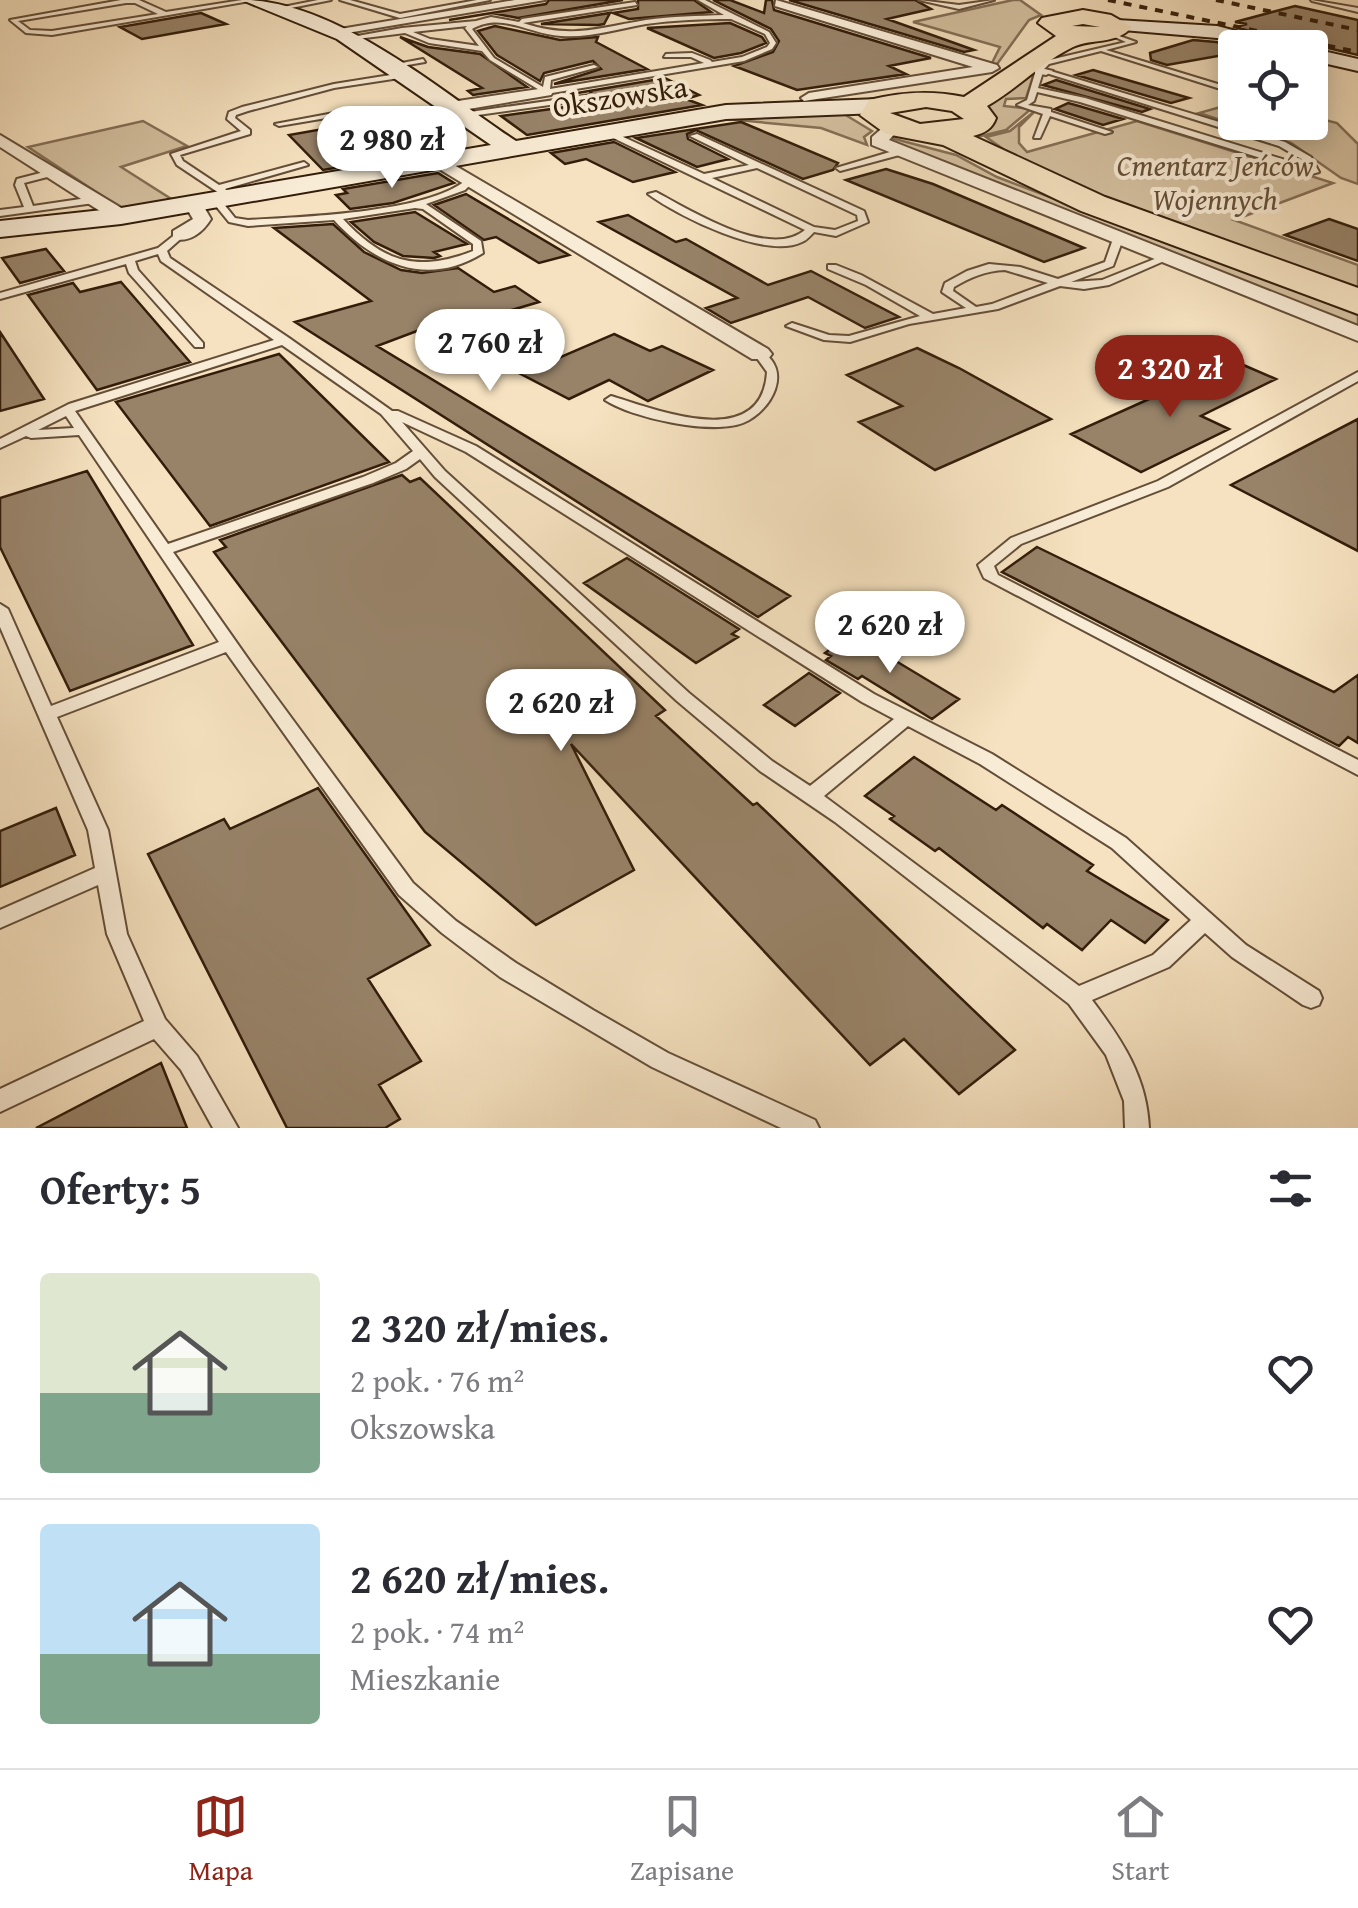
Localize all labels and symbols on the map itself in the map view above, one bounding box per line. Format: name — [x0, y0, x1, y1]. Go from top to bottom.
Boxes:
street label: Okszowska — [549, 64, 690, 128]
pin: 2 980 zł — [289, 106, 495, 191]
park label: Cmentarz Jeńców Wojennych — [1117, 143, 1314, 221]
pin: 2 760 zł — [387, 309, 593, 394]
pin: 2 320 zł — [1067, 335, 1273, 420]
pin: 2 620 zł — [787, 591, 993, 676]
pin: 2 620 zł — [458, 669, 664, 754]

